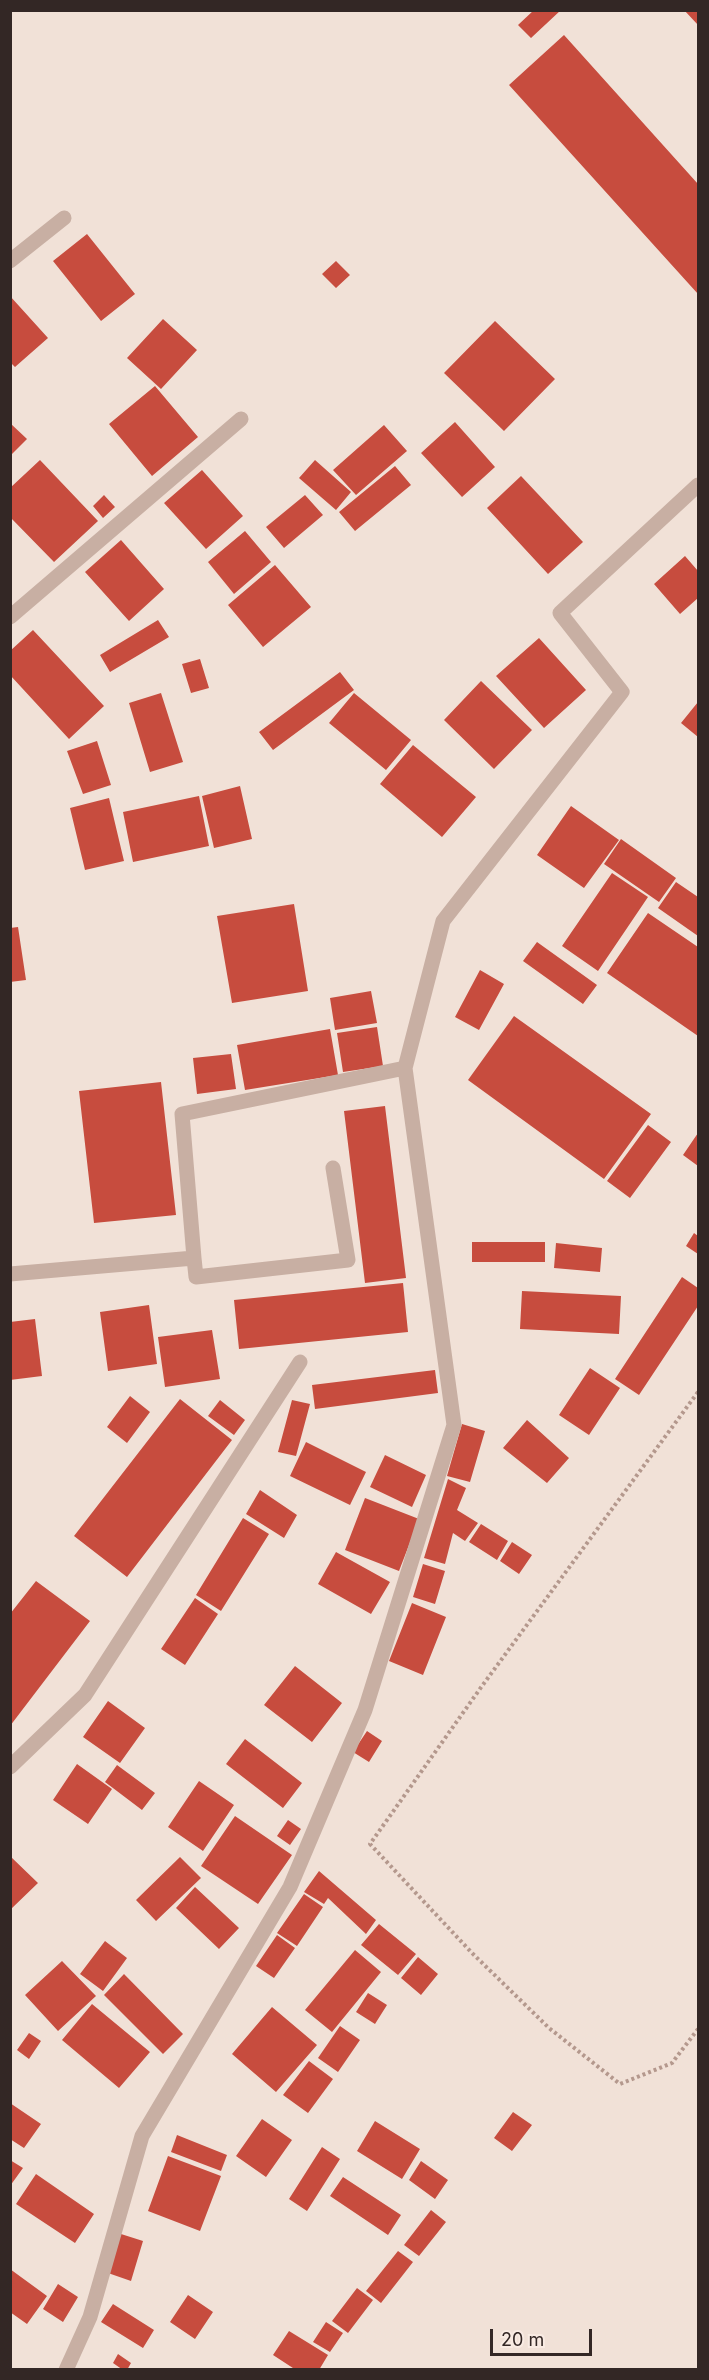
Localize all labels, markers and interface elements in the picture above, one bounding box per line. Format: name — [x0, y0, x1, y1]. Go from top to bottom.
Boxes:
scale bar — [493, 2317, 595, 2355]
text: 20 m — [501, 2329, 544, 2350]

